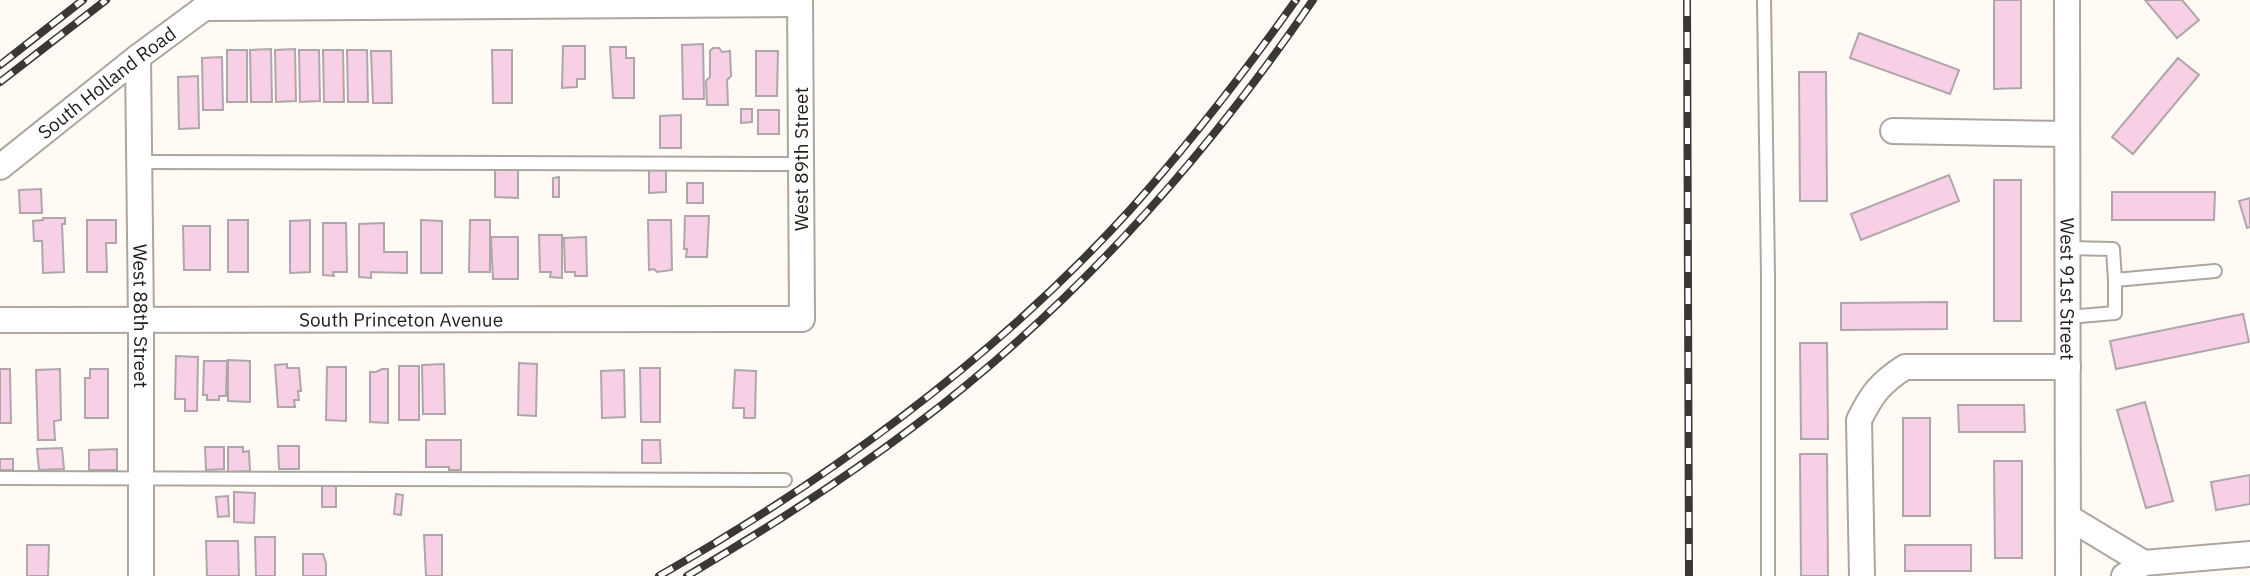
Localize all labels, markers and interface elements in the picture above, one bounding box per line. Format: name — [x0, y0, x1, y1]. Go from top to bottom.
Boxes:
street label: South Holland Road — [33, 21, 181, 144]
street label: West 89th Street — [789, 87, 813, 231]
street label: West 91st Street — [2055, 218, 2080, 360]
street label: West 88th Street — [128, 244, 153, 388]
street label: South Princeton Avenue — [299, 307, 503, 332]

